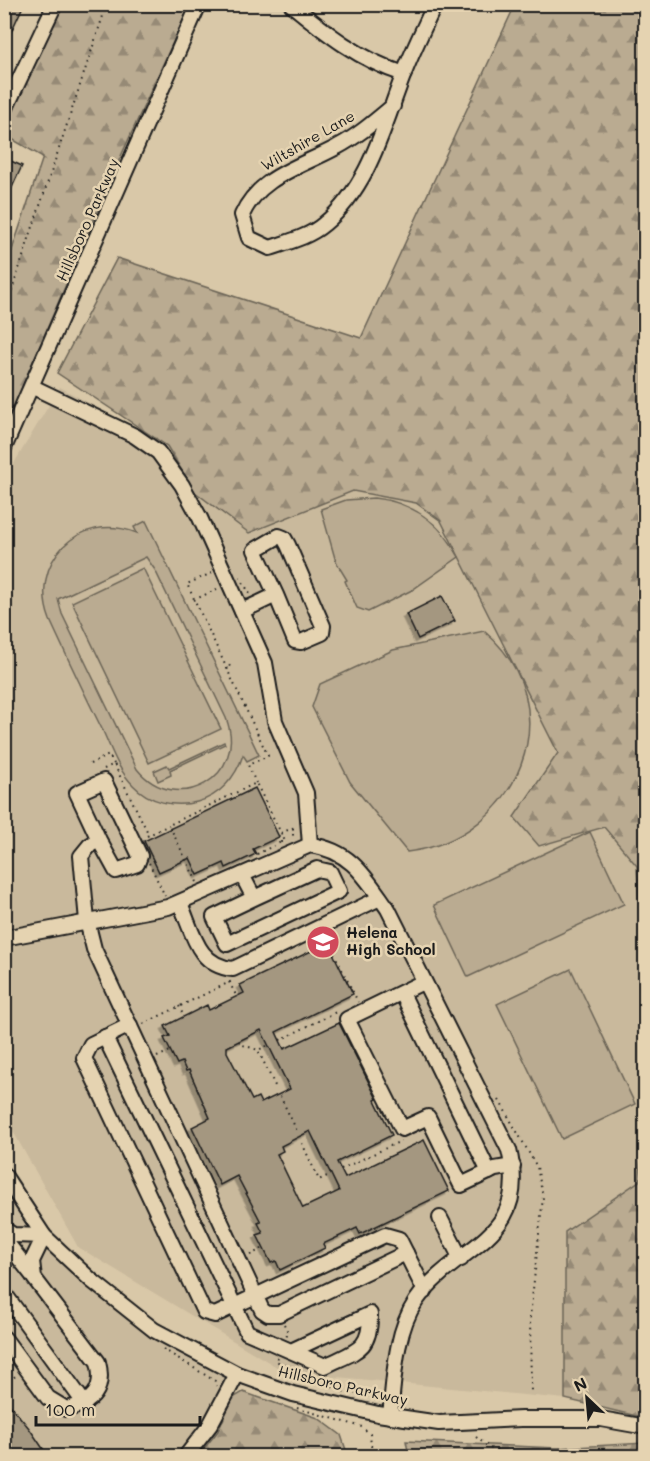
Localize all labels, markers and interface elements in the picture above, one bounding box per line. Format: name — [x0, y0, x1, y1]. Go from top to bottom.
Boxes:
street label: Wiltshire Lane — [257, 105, 358, 175]
street label: Hillsboro Parkway — [51, 155, 123, 284]
place label: Helena High School — [346, 922, 436, 959]
school or university icon: Helena High School — [305, 924, 341, 960]
street label: Hillsboro Parkway — [276, 1360, 410, 1410]
north arrow — [557, 1368, 617, 1428]
text: N — [570, 1372, 590, 1396]
scale bar — [36, 1389, 200, 1427]
text: 100 m — [45, 1397, 95, 1421]

